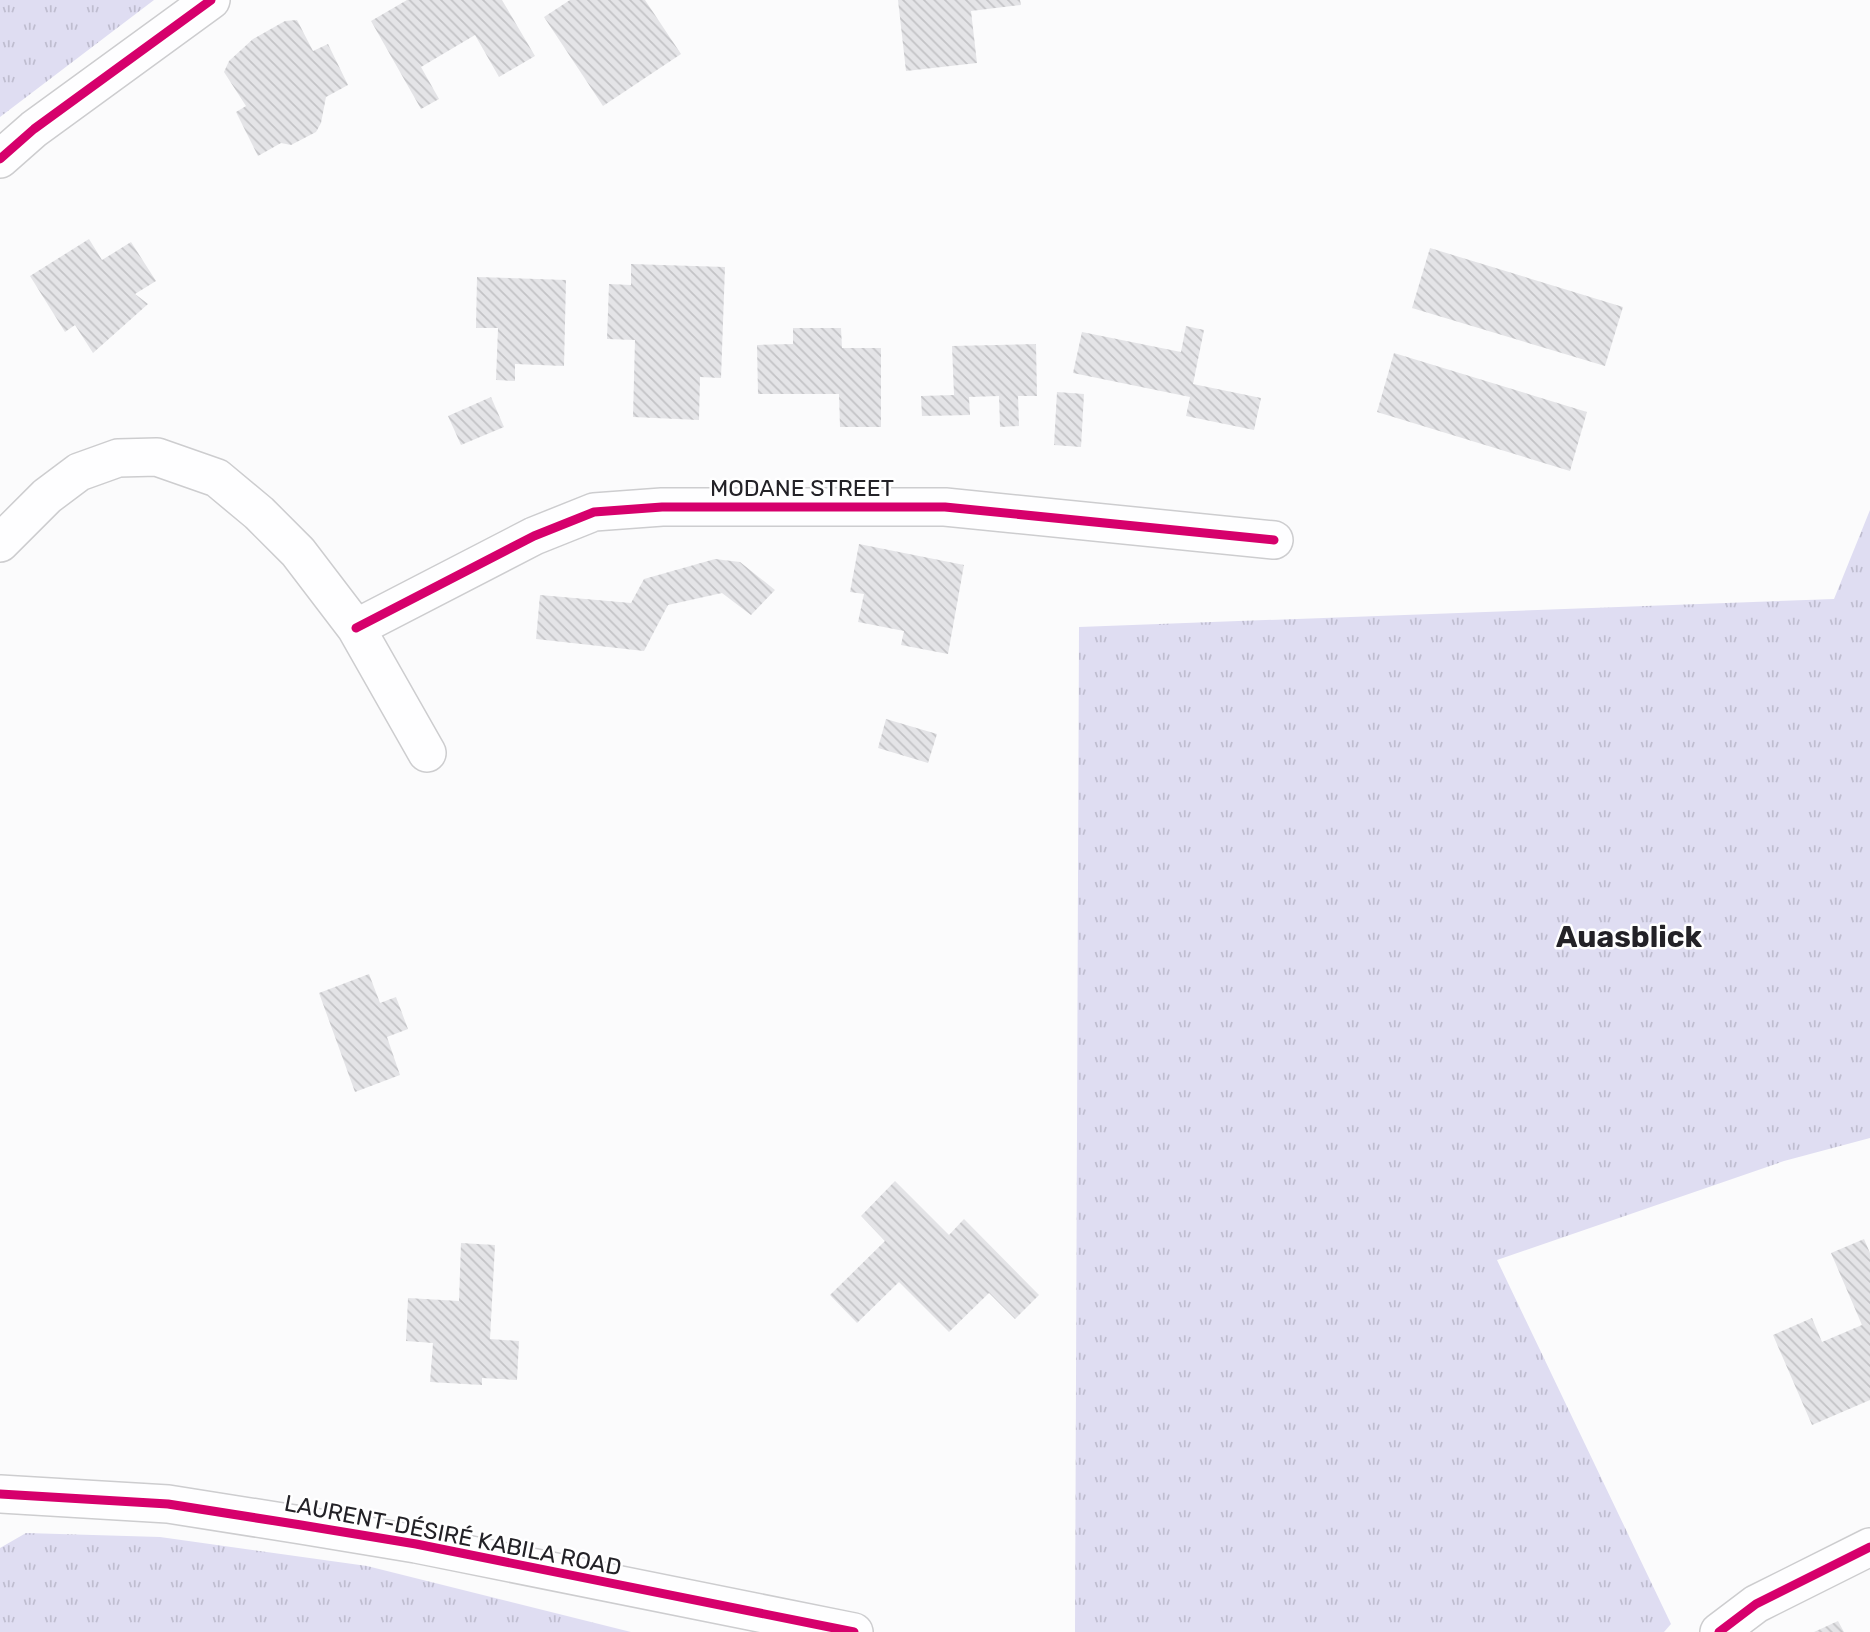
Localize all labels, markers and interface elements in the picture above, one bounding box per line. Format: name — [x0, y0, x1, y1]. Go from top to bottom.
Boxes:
street label: MODANE STREET — [710, 474, 894, 502]
district label: Auasblick — [1556, 919, 1703, 955]
street label: LAURENT-DÉSIRÉ KABILA ROAD — [282, 1489, 624, 1581]

